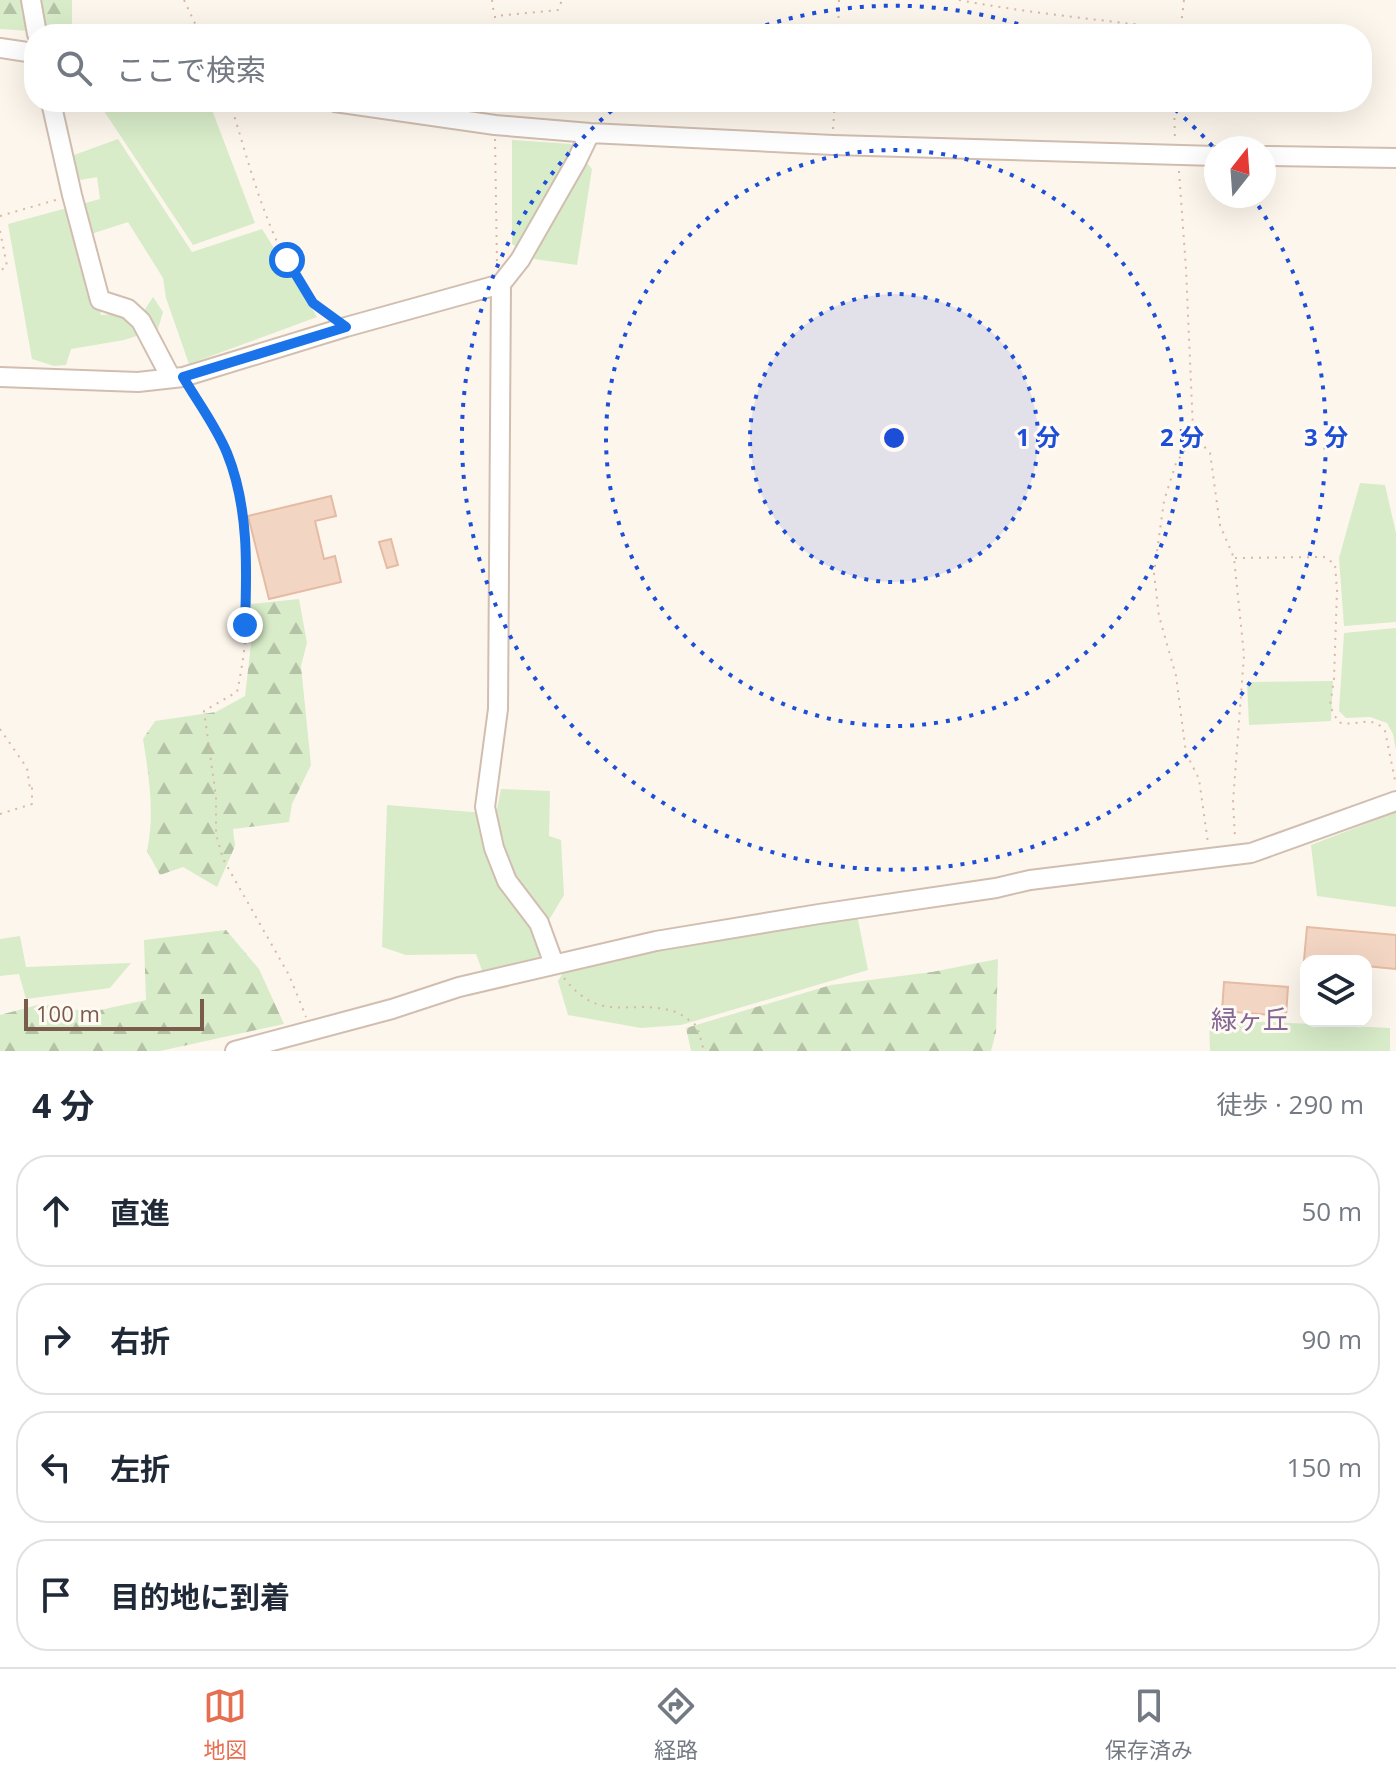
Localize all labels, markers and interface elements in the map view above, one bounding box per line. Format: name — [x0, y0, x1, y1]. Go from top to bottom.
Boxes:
search box — [24, 24, 1372, 112]
icon: search — [52, 46, 96, 90]
text: ここで検索 — [116, 49, 266, 90]
north arrow — [1204, 136, 1276, 208]
route start — [269, 242, 305, 278]
text: 1 分 — [1016, 420, 1060, 453]
text: 2 分 — [1160, 420, 1204, 453]
text: 3 分 — [1304, 420, 1348, 453]
centre of rings — [880, 424, 908, 452]
route end — [227, 607, 263, 643]
map controls — [1300, 955, 1372, 1027]
button: layers — [1300, 955, 1372, 1027]
scale bar — [24, 995, 204, 1031]
text: 100 m — [36, 998, 100, 1028]
district label: 緑ヶ丘 — [1211, 1001, 1289, 1037]
text: 4 分 — [32, 1082, 94, 1128]
text: 徒歩 · 290 m — [1216, 1086, 1364, 1122]
icon: ahead — [34, 1189, 78, 1233]
text: 直進 — [110, 1192, 170, 1233]
text: 50 m — [1301, 1193, 1362, 1229]
icon: right — [34, 1317, 78, 1361]
text: 右折 — [110, 1320, 170, 1361]
text: 90 m — [1301, 1321, 1362, 1357]
icon: left — [34, 1445, 78, 1489]
text: 左折 — [110, 1448, 170, 1489]
text: 150 m — [1287, 1449, 1362, 1485]
icon: arrive — [34, 1573, 78, 1617]
text: 目的地に到着 — [110, 1576, 290, 1617]
tab: 地図 — [203, 1684, 247, 1764]
tab: 経路 — [654, 1684, 698, 1764]
tab: 保存済み — [1105, 1684, 1193, 1764]

